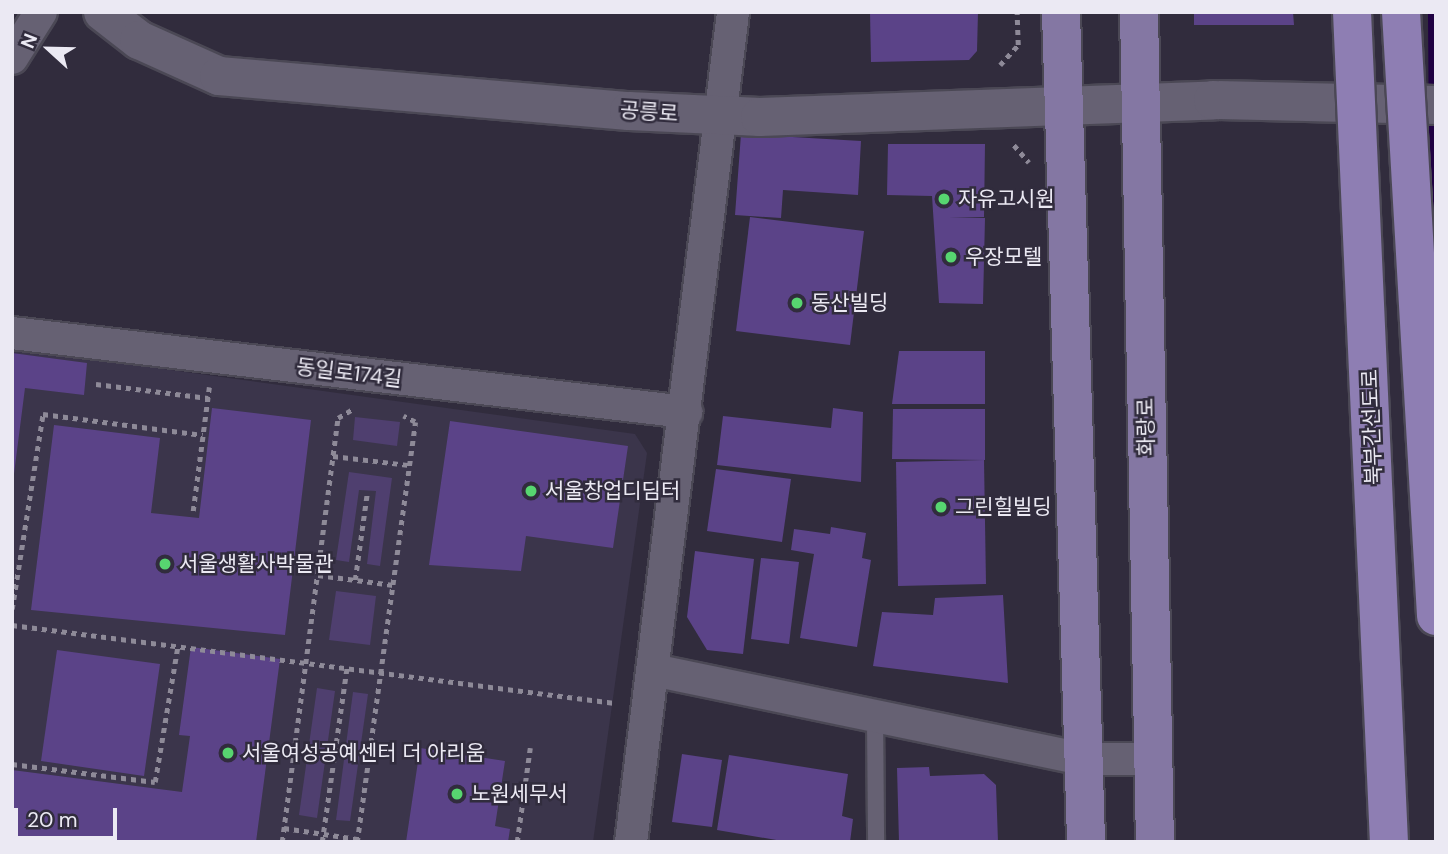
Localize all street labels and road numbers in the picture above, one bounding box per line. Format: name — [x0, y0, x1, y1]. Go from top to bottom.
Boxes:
street label: 공릉로 — [619, 97, 679, 127]
street label: 동일로174길 — [295, 354, 403, 392]
street label: 북부간선도로 — [1357, 369, 1387, 485]
street label: 화랑로 — [1133, 398, 1159, 456]

